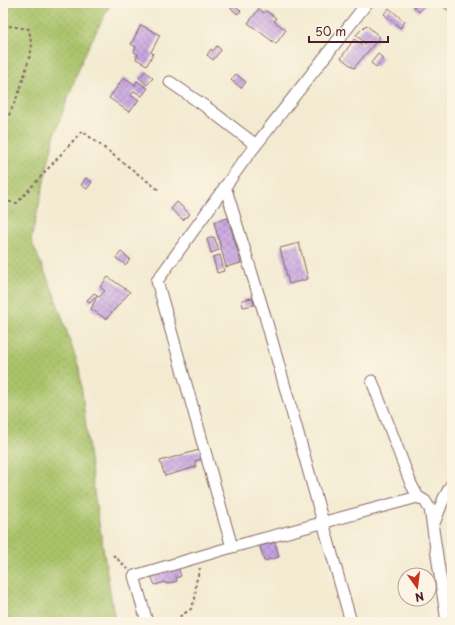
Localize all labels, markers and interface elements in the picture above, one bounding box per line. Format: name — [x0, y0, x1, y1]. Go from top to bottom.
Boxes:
scale bar — [309, 18, 388, 44]
text: 50 m — [315, 22, 346, 40]
north arrow — [397, 567, 437, 607]
text: N — [413, 588, 426, 607]

